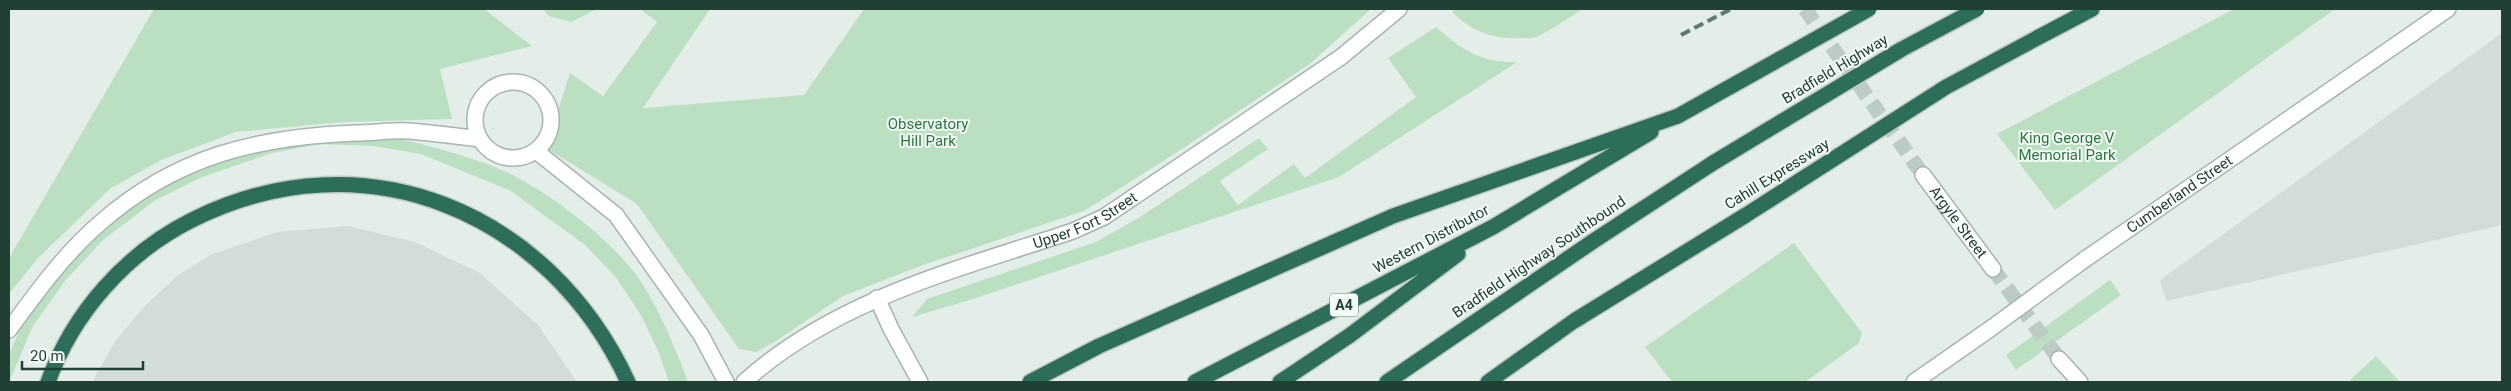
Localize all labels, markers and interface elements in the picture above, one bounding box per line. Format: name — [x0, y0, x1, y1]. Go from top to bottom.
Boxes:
street label: Bradfield Highway — [1779, 30, 1891, 108]
park label: Observatory Hill Park — [888, 115, 968, 150]
park label: King George V Memorial Park — [2018, 129, 2116, 164]
street label: Cahill Expressway — [1721, 135, 1833, 213]
street label: Cumberland Street — [2123, 151, 2236, 237]
street label: Argyle Street — [1926, 183, 1991, 262]
street label: Upper Fort Street — [1031, 188, 1141, 252]
street label: Bradfield Highway Southbound — [1449, 192, 1629, 322]
street label: Western Distributor — [1370, 201, 1492, 277]
road number: A4 — [1330, 294, 1358, 316]
scale bar — [22, 338, 144, 370]
text: 20 m — [30, 347, 64, 365]

